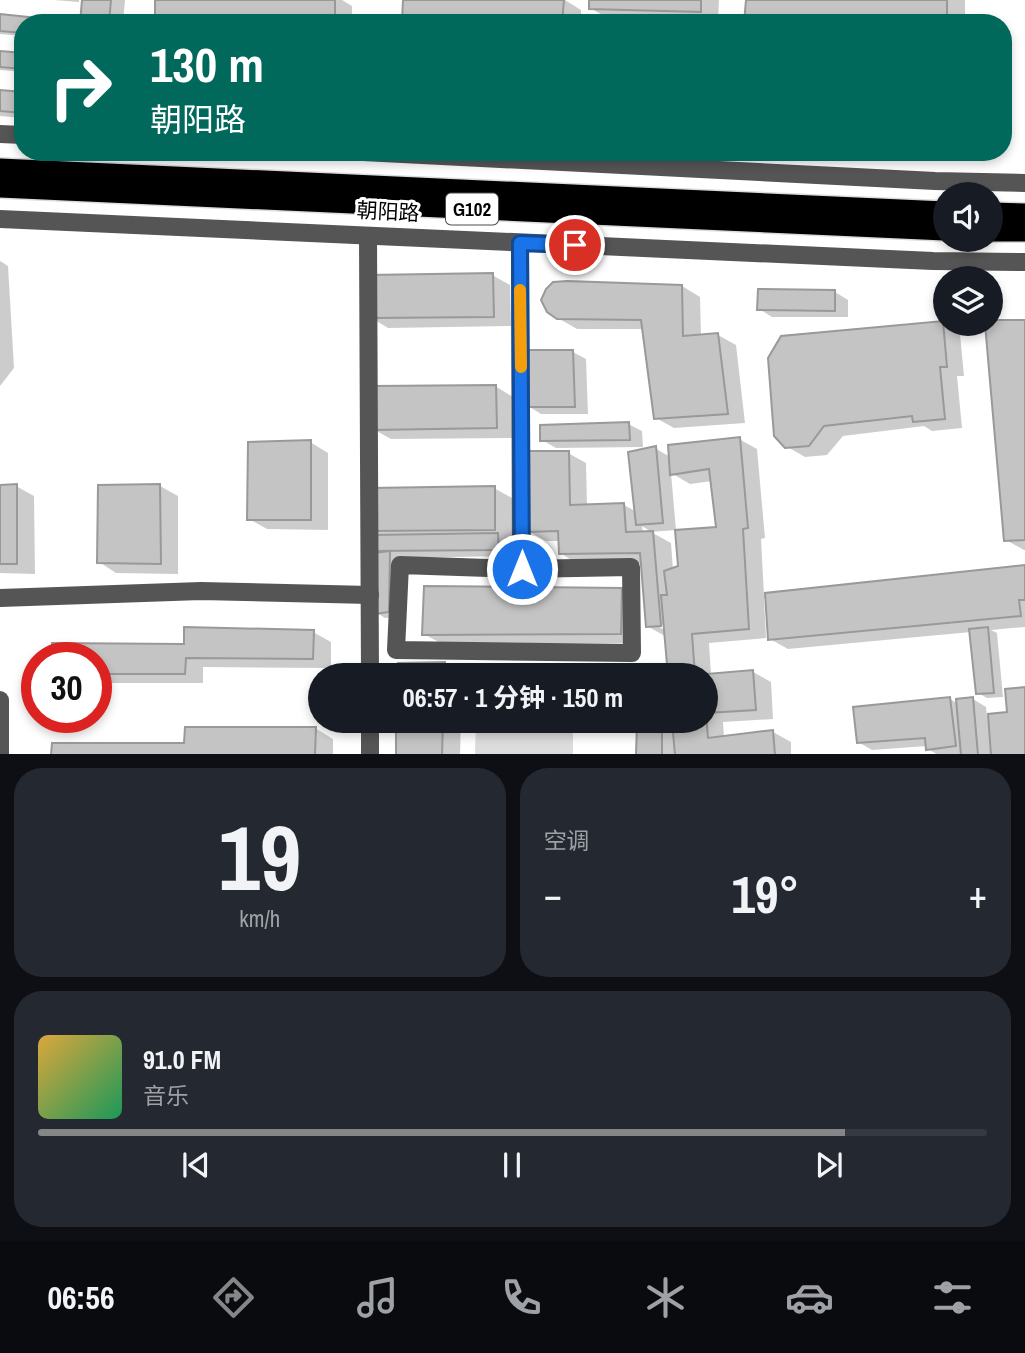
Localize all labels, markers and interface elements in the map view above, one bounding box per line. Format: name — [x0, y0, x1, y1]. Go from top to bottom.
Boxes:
text: 130 m — [150, 31, 264, 97]
icon: right — [35, 42, 126, 133]
text: 朝阳路 — [150, 98, 246, 141]
map controls — [933, 182, 1003, 336]
button: sound — [933, 182, 1003, 252]
road number: G102 — [446, 194, 498, 224]
street label: 朝阳路 — [356, 195, 420, 228]
pin — [545, 215, 605, 275]
icon: arrive — [556, 226, 594, 264]
button: layers — [933, 266, 1003, 336]
position arrow — [485, 532, 559, 606]
speed limit sign: 30 — [21, 642, 112, 733]
text: 06:57 · 1 分钟 · 150 m — [403, 680, 623, 715]
text: 19 — [218, 796, 301, 918]
text: 空调 — [544, 825, 590, 856]
text: 19° — [731, 859, 799, 929]
text: − — [544, 869, 562, 920]
text: + — [969, 869, 987, 920]
text: km/h — [239, 903, 280, 934]
text: 91.0 FM — [143, 1042, 221, 1077]
text: 音乐 — [143, 1080, 189, 1111]
icon: previous — [177, 1146, 215, 1184]
icon: pause — [493, 1146, 531, 1184]
icon: next — [810, 1146, 848, 1184]
icon: directions — [209, 1273, 258, 1322]
icon: music — [353, 1273, 402, 1322]
icon: phone — [497, 1273, 546, 1322]
icon: climate — [641, 1273, 690, 1322]
icon: car — [785, 1273, 834, 1322]
icon: filters — [928, 1273, 977, 1322]
text: 06:56 — [47, 1276, 115, 1319]

